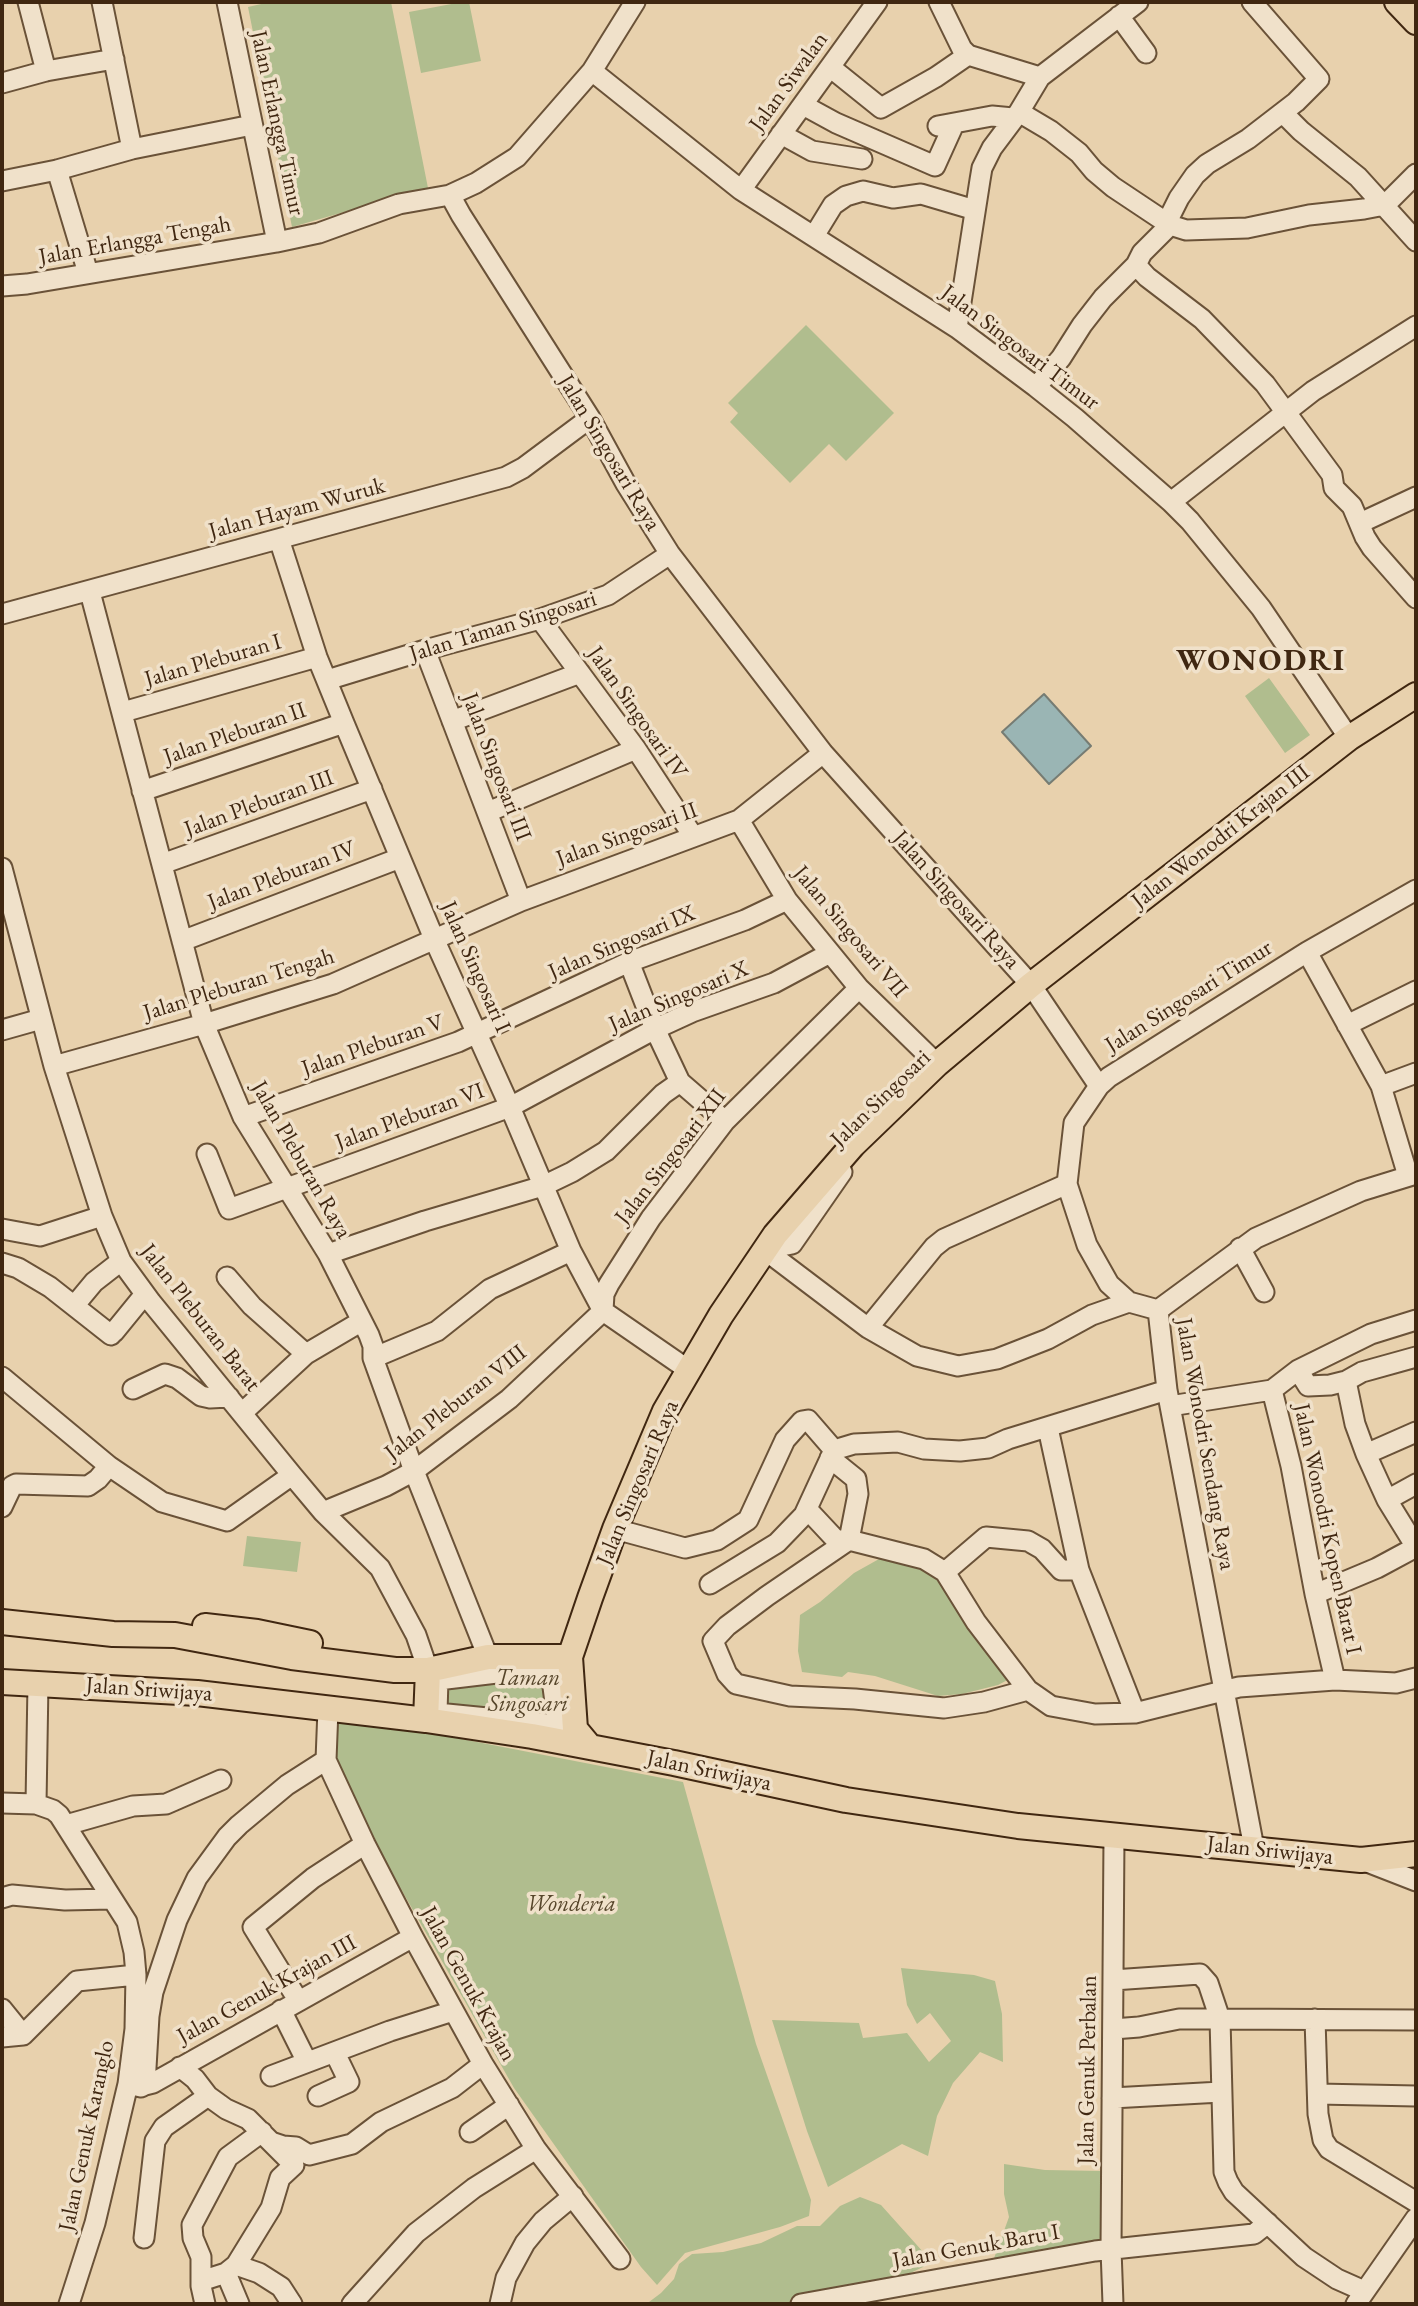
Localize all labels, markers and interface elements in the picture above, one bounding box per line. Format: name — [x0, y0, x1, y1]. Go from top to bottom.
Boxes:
street label: Jalan Siwalan — [744, 27, 834, 137]
street label: Jalan Erlangga Timur — [244, 28, 310, 218]
street label: Jalan Erlangga Tengah — [37, 210, 233, 272]
street label: Jalan Singosari Timur — [935, 279, 1105, 417]
street label: Jalan Singosari Raya — [552, 370, 666, 536]
street label: Jalan Hayam Wuruk — [206, 472, 388, 546]
street label: Jalan Taman Singosari — [406, 585, 600, 669]
street label: Jalan Pleburan I — [141, 628, 285, 694]
street label: Jalan Singosari IV — [581, 641, 693, 785]
district label: WONODRI — [1177, 644, 1345, 680]
street label: Jalan Singosari III — [455, 689, 537, 845]
street label: Jalan Pleburan II — [160, 697, 310, 771]
street label: Jalan Wonodri Krajan III — [1126, 759, 1316, 915]
street label: Jalan Pleburan III — [181, 764, 337, 844]
street label: Jalan Singosari II — [553, 797, 701, 873]
street label: Jalan Singosari Raya — [887, 825, 1025, 975]
street label: Jalan Pleburan IV — [204, 835, 360, 917]
street label: Jalan Singosari VII — [787, 860, 913, 1004]
street label: Jalan Singosari I — [434, 897, 516, 1037]
street label: Jalan Singosari IX — [544, 900, 700, 986]
street label: Jalan Singosari Timur — [1100, 935, 1278, 1059]
street label: Jalan Pleburan Tengah — [140, 943, 338, 1027]
street label: Jalan Singosari X — [605, 955, 753, 1039]
street label: Jalan Pleburan V — [298, 1009, 448, 1083]
street label: Jalan Singosari — [825, 1045, 937, 1153]
street label: Jalan Pleburan Raya — [245, 1076, 357, 1244]
street label: Jalan Pleburan VI — [332, 1077, 488, 1157]
street label: Jalan Singosari XII — [609, 1084, 733, 1230]
street label: Jalan Pleburan Barat — [134, 1239, 266, 1397]
street label: Jalan Wonodri Sendang Raya — [1169, 1316, 1241, 1572]
street label: Jalan Pleburan VIII — [380, 1339, 532, 1467]
street label: Jalan Singosari Raya — [591, 1396, 685, 1570]
street label: Jalan Wonodri Kopen Barat I — [1287, 1401, 1367, 1657]
park label: Taman Singosari — [488, 1665, 568, 1719]
street label: Jalan Sriwijaya — [85, 1672, 213, 1708]
street label: Jalan Sriwijaya — [644, 1744, 774, 1798]
street label: Jalan Sriwijaya — [1205, 1831, 1335, 1871]
park label: Wonderia — [526, 1891, 616, 1919]
street label: Jalan Genuk Krajan — [414, 1902, 522, 2066]
street label: Jalan Genuk Krajan III — [173, 1929, 361, 2051]
street label: Jalan Genuk Perbalan — [1073, 1975, 1103, 2165]
street label: Jalan Genuk Karanglo — [53, 2038, 121, 2234]
street label: Jalan Genuk Baru I — [891, 2219, 1061, 2275]

